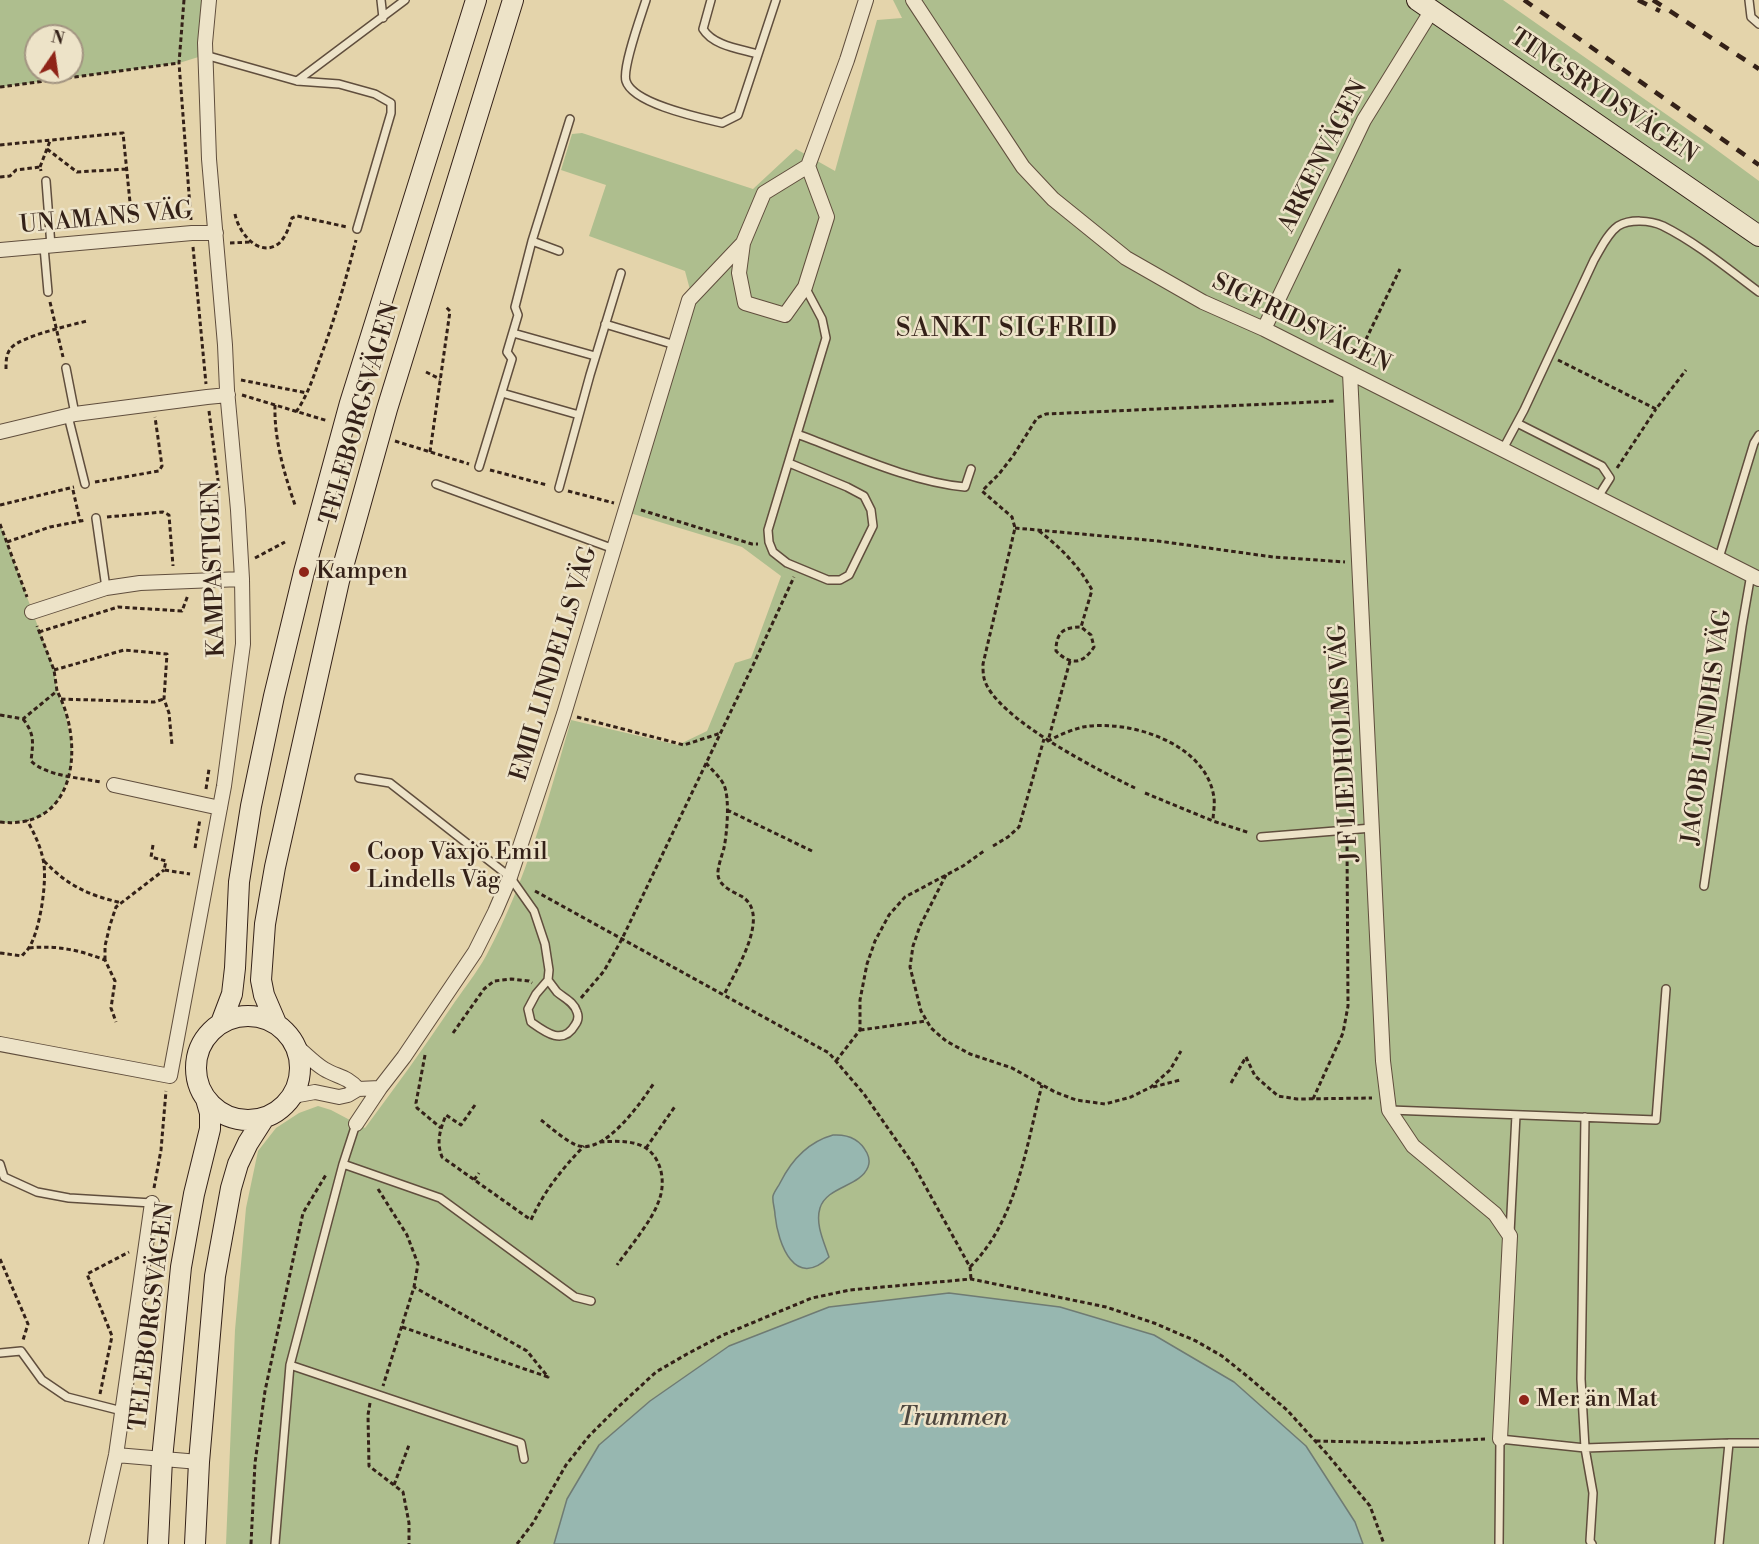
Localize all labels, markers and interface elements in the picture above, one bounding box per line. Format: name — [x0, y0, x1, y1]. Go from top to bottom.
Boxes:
north arrow — [24, 24, 84, 84]
street label: TINGSRYDSVÄGEN — [1504, 24, 1702, 170]
text: N — [49, 27, 66, 50]
street label: ARKENVÄGEN — [1273, 76, 1375, 238]
street label: UNAMANS VÄG — [18, 197, 194, 241]
street label: SIGFRIDSVÄGEN — [1207, 268, 1395, 380]
street label: TELEBORGSVÄGEN — [315, 300, 407, 528]
district label: SANKT SIGFRID — [896, 314, 1118, 346]
street label: KAMPASTIGEN — [198, 480, 232, 658]
street label: EMIL LINDELLS VÄG — [506, 543, 604, 785]
place label: Kampen — [316, 558, 408, 586]
marker: Kampen — [297, 565, 311, 579]
street label: JACOB LUNDHS VÄG — [1677, 608, 1739, 846]
street label: J F LIEDHOLMS VÄG — [1324, 623, 1366, 863]
place label: Coop Växjö Emil Lindells Väg — [367, 839, 548, 895]
marker: Coop Växjö Emil Lindells Väg — [348, 860, 362, 874]
street label: TELEBORGSVÄGEN — [125, 1201, 181, 1433]
place label: Mer än Mat — [1536, 1386, 1658, 1414]
marker: Mer än Mat — [1517, 1393, 1531, 1407]
water label: Trummen — [898, 1403, 1008, 1435]

